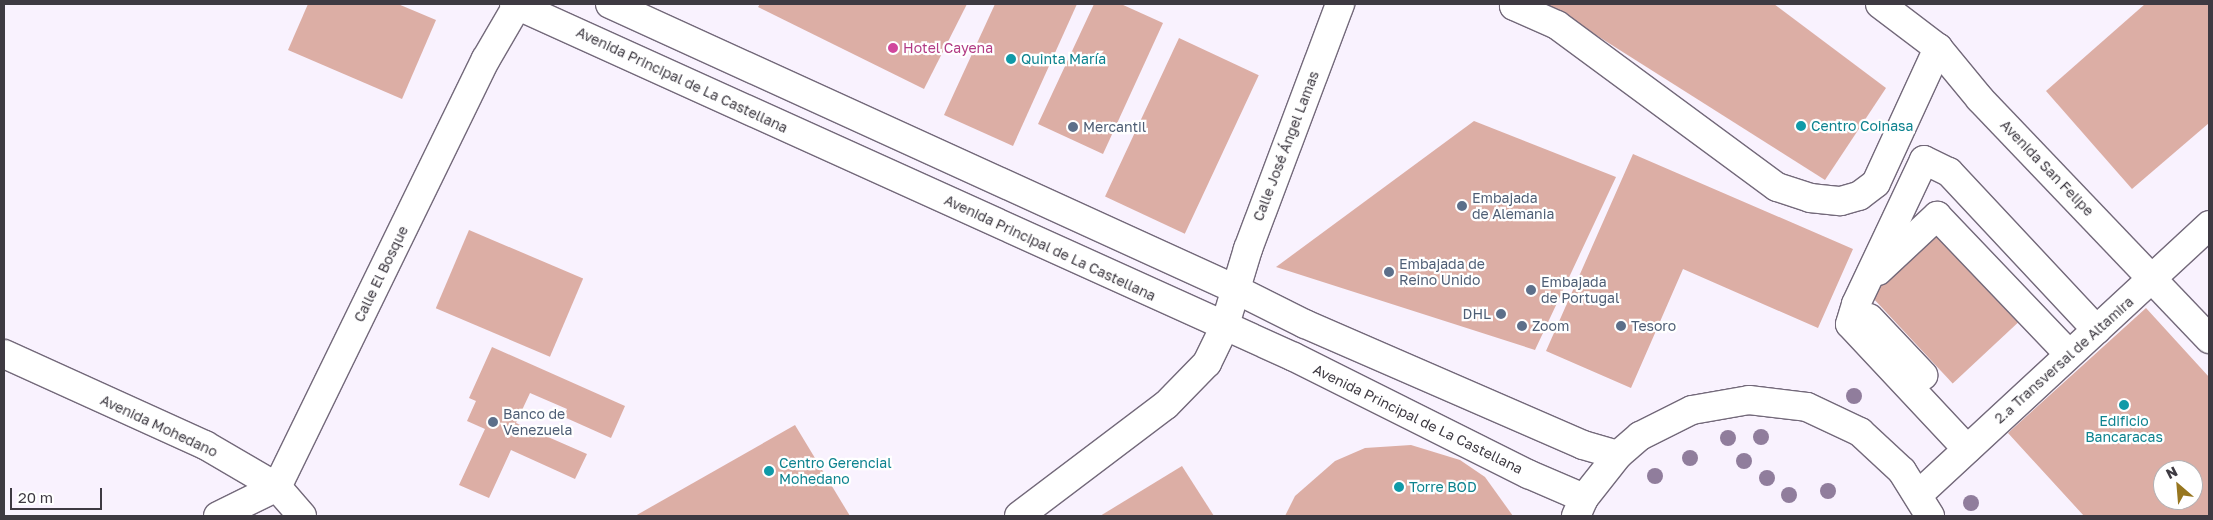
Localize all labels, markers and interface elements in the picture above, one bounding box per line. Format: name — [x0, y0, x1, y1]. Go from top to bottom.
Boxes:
street label: Avenida Principal de La Castellana — [574, 24, 790, 136]
place label: Hotel Cayena — [903, 40, 993, 56]
marker: Hotel Cayena — [887, 42, 899, 54]
place label: Quinta María — [1021, 51, 1106, 67]
marker: Quinta María — [1005, 53, 1017, 65]
street label: Calle José Ángel Lamas — [1250, 69, 1322, 223]
street label: Avenida San Felipe — [1997, 117, 2097, 219]
place label: Centro Coinasa — [1811, 118, 1913, 134]
place label: Mercantil — [1083, 119, 1146, 135]
marker: Centro Coinasa — [1795, 120, 1807, 132]
marker: Mercantil — [1067, 121, 1079, 133]
place label: Embajada de Alemania — [1472, 190, 1554, 222]
street label: Avenida Principal de La Castellana — [942, 192, 1158, 304]
marker: Embajada de Alemania — [1456, 200, 1468, 212]
street label: Calle El Bosque — [350, 223, 412, 325]
place label: Embajada de Reino Unido — [1399, 256, 1485, 288]
marker: Embajada de Reino Unido — [1383, 266, 1395, 278]
place label: Embajada de Portugal — [1541, 274, 1619, 306]
marker: Embajada de Portugal — [1525, 284, 1537, 296]
street label: 2.ª Transversal de Altamira — [1991, 293, 2137, 427]
place label: DHL — [1463, 306, 1491, 322]
marker: DHL — [1495, 308, 1507, 320]
place label: Zoom — [1532, 318, 1569, 334]
place label: Tesoro — [1631, 318, 1676, 334]
marker: Zoom — [1516, 320, 1528, 332]
marker: Tesoro — [1615, 320, 1627, 332]
street label: Avenida Principal de La Castellana — [1310, 361, 1526, 477]
street label: Avenida Mohedano — [98, 391, 220, 461]
marker: Edificio Bancaracas — [2118, 399, 2130, 411]
place label: Banco de Venezuela — [503, 406, 573, 438]
place label: Edificio Bancaracas — [2085, 413, 2163, 446]
marker: Banco de Venezuela — [487, 416, 499, 428]
place label: Centro Gerencial Mohedano — [779, 455, 892, 488]
north arrow — [2153, 460, 2203, 510]
text: N — [2163, 462, 2180, 482]
marker: Centro Gerencial Mohedano — [763, 465, 775, 477]
scale bar — [12, 478, 105, 510]
place label: Torre BOD — [1409, 479, 1477, 495]
marker: Torre BOD — [1393, 481, 1405, 493]
text: 20 m — [18, 488, 53, 506]

